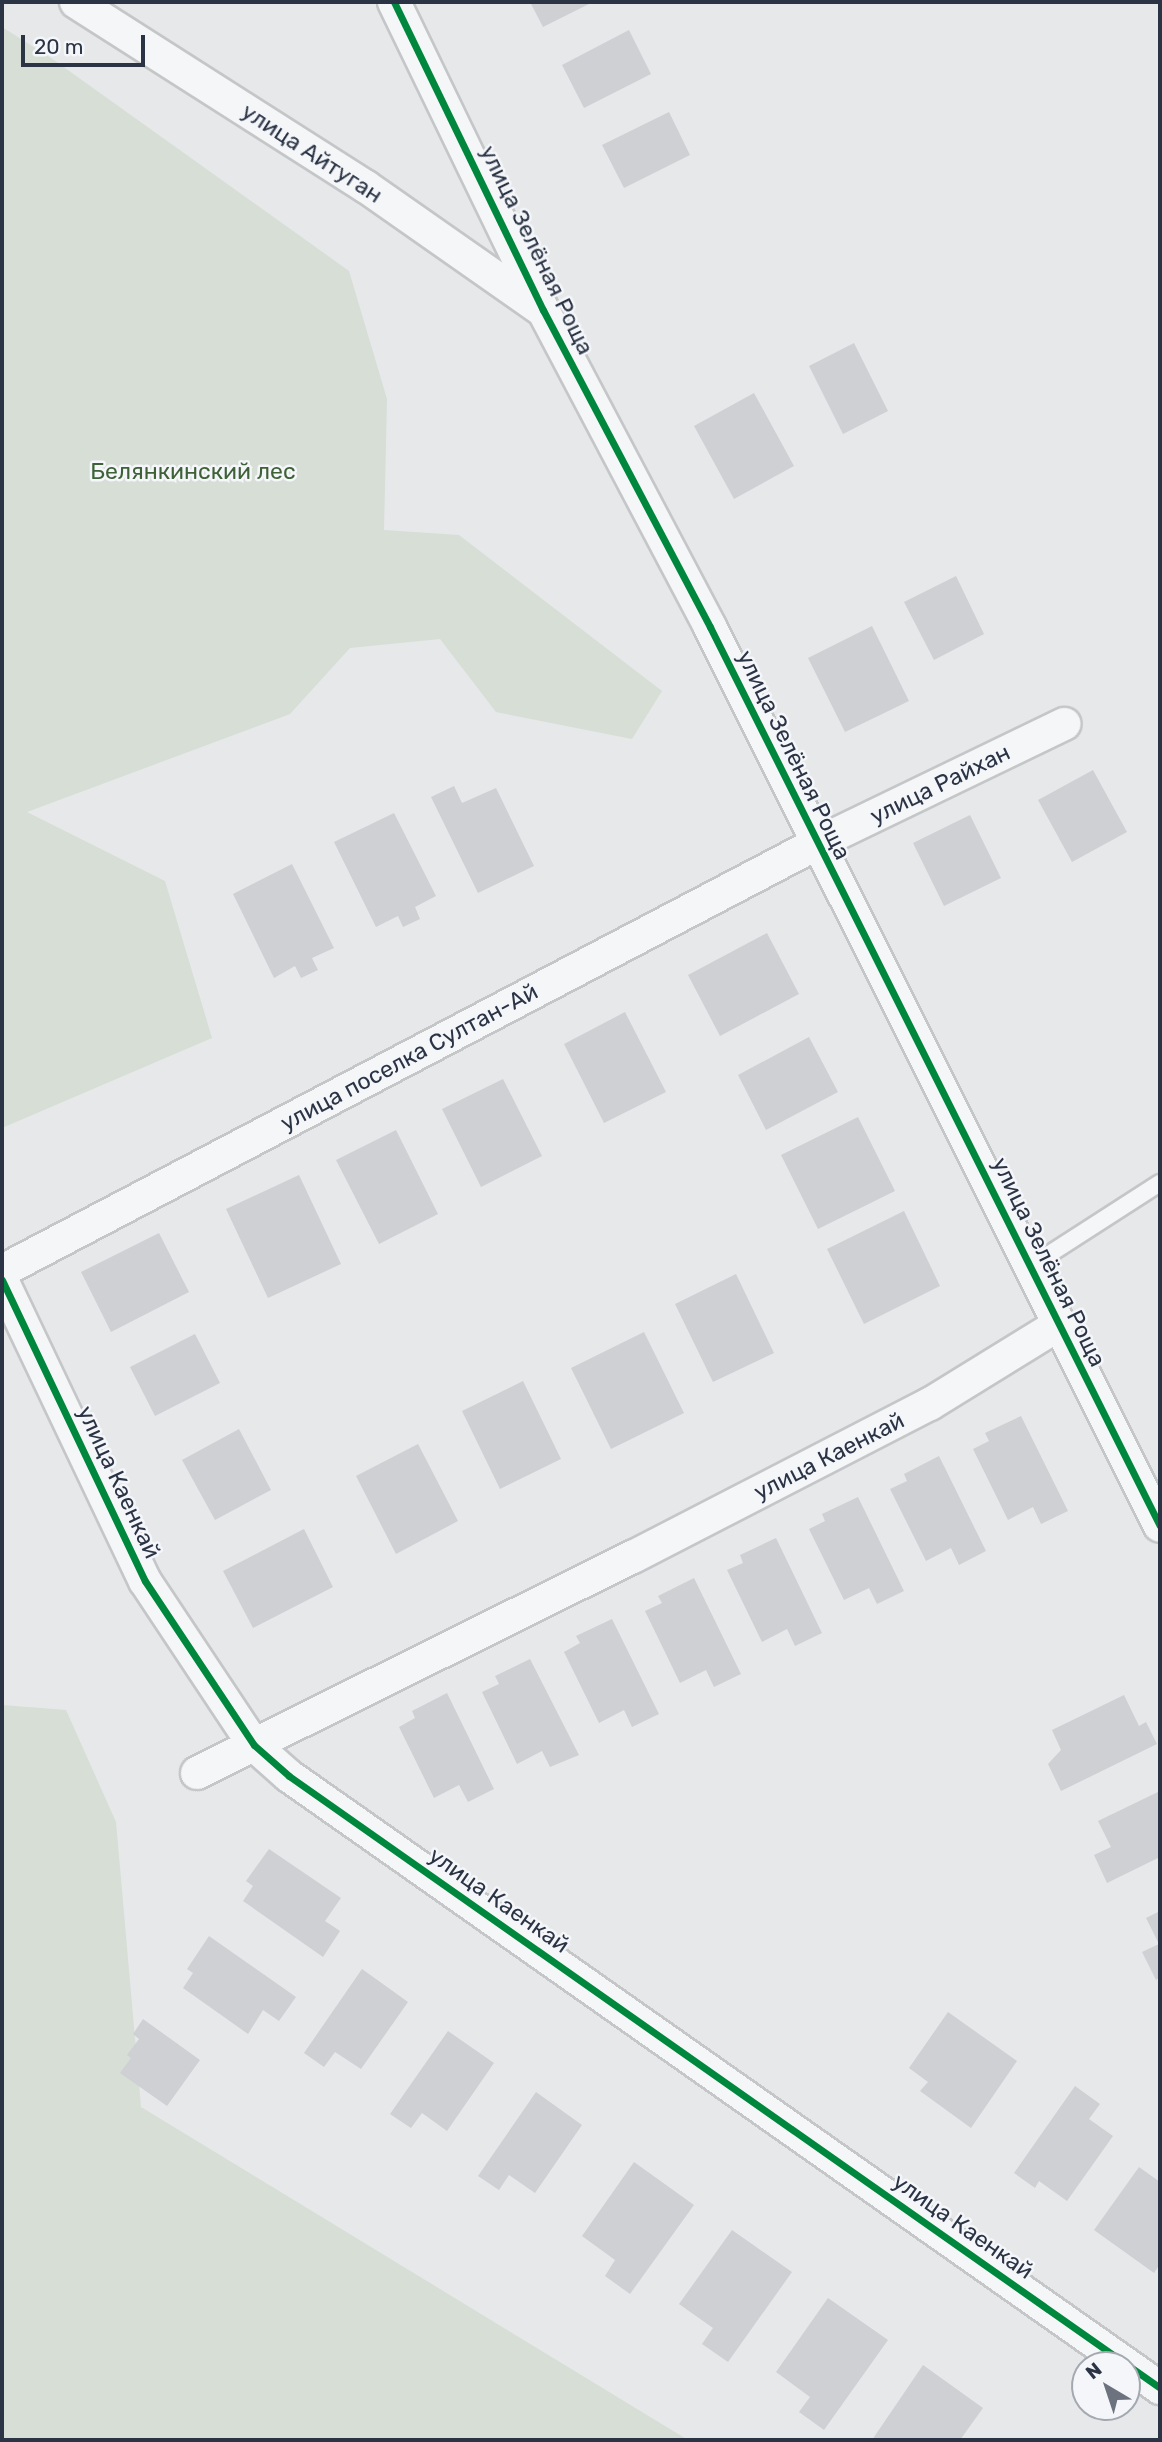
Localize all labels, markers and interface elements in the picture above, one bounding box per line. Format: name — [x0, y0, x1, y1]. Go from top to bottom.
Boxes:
scale bar — [24, 21, 149, 65]
text: 20 m — [34, 34, 83, 59]
street label: улица Айтуган — [236, 97, 388, 209]
street label: улица Зелёная Роща — [474, 141, 600, 359]
park label: Белянкинский лес — [90, 457, 296, 485]
street label: улица Зелёная Роща — [731, 646, 857, 864]
street label: улица Райхан — [865, 738, 1015, 830]
street label: улица поселка Султан-Ай — [276, 977, 542, 1137]
street label: улица Зелёная Роща — [986, 1153, 1112, 1371]
street label: улица Каенкай — [72, 1401, 166, 1563]
street label: улица Каенкай — [749, 1406, 909, 1506]
street label: улица Каенкай — [423, 1841, 575, 1959]
street label: улица Каенкай — [887, 2167, 1039, 2285]
north arrow — [1071, 2351, 1141, 2421]
text: N — [1081, 2358, 1106, 2384]

